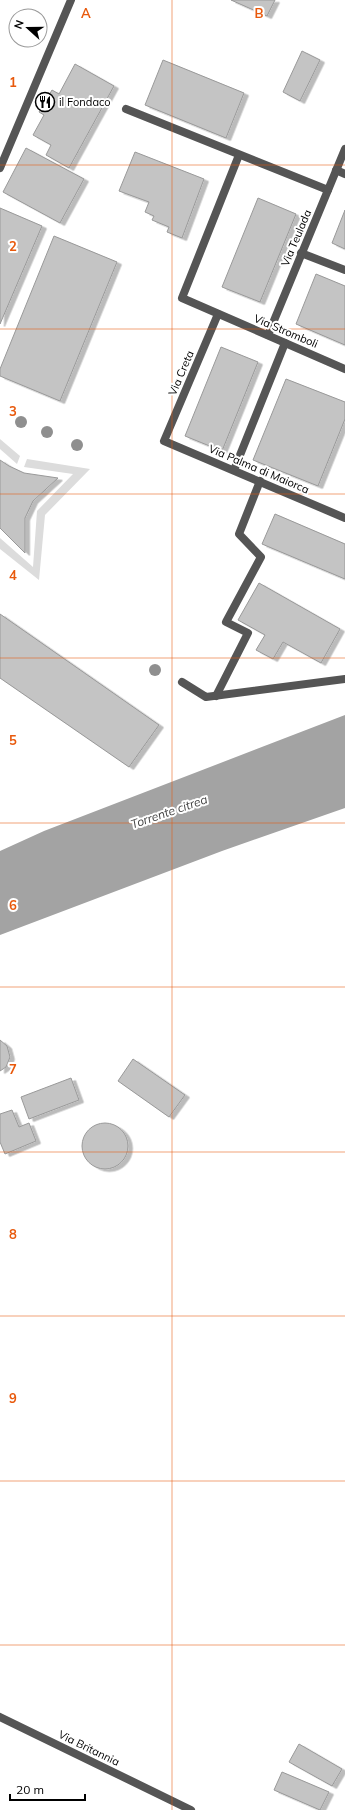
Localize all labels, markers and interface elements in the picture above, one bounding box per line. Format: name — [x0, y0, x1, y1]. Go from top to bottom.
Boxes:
text: A — [81, 5, 91, 21]
text: B — [255, 5, 264, 21]
north arrow — [8, 8, 48, 48]
text: N — [11, 18, 27, 31]
text: 1 — [9, 74, 17, 90]
restaurant icon: il Fondaco — [34, 91, 56, 113]
place label: il Fondaco — [59, 95, 111, 109]
street label: Via Teulada — [278, 207, 314, 269]
text: 2 — [9, 238, 17, 254]
street label: Via Stromboli — [252, 311, 320, 351]
street label: Via Creta — [165, 348, 197, 398]
text: 3 — [9, 403, 17, 419]
street label: Via Palma di Maiorca — [207, 441, 311, 497]
text: 4 — [9, 567, 17, 583]
text: 5 — [9, 732, 17, 748]
water label: Torrente citrea — [128, 791, 209, 832]
text: 6 — [9, 897, 17, 913]
text: 7 — [9, 1061, 17, 1077]
text: 8 — [9, 1226, 17, 1242]
text: 9 — [9, 1390, 17, 1406]
street label: Via Britannia — [56, 1727, 122, 1769]
scale bar — [10, 1776, 85, 1802]
text: 20 m — [16, 1782, 44, 1797]

